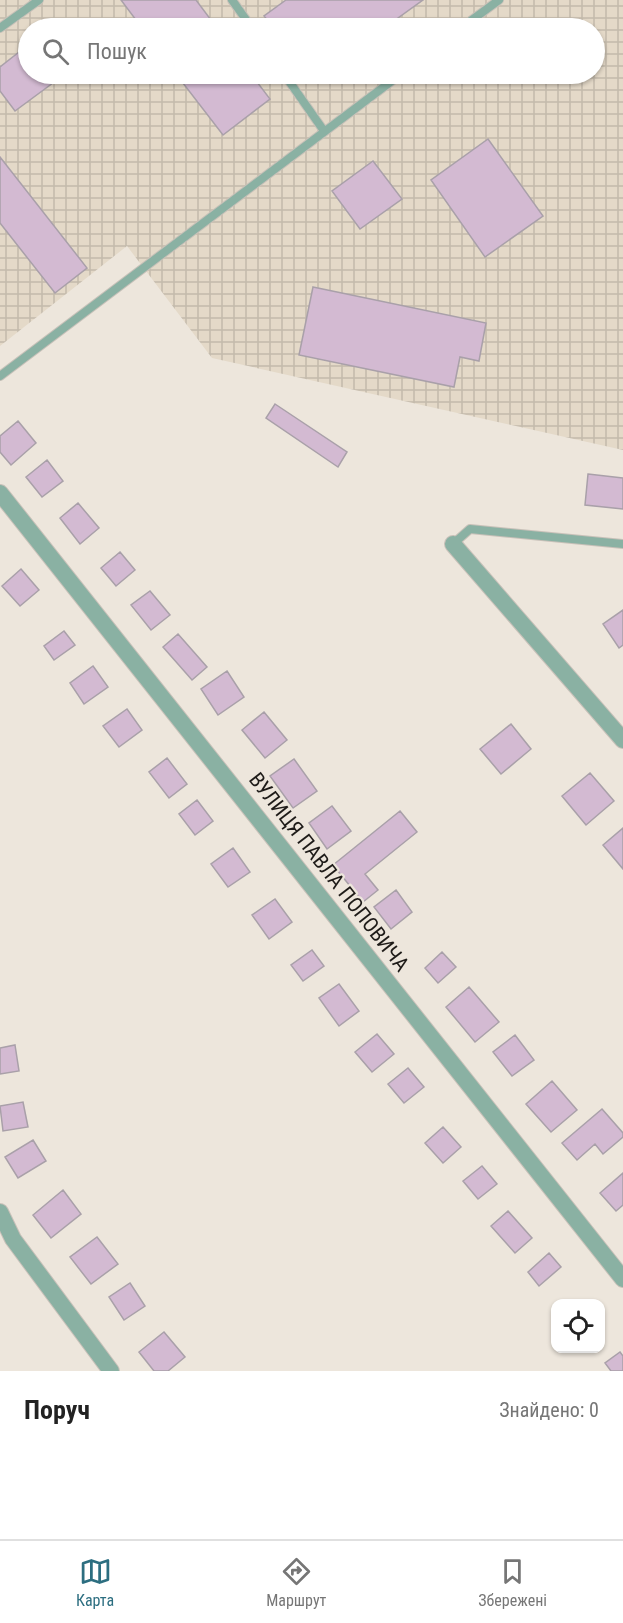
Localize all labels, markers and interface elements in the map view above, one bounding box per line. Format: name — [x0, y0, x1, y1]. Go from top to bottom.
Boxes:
search box — [18, 18, 605, 84]
icon: search — [39, 35, 72, 68]
text: Пошук — [87, 39, 147, 64]
street label: ВУЛИЦЯ ПАВЛА ПОПОВИЧА — [244, 768, 414, 976]
map controls — [551, 1299, 605, 1353]
button: locate — [551, 1299, 605, 1353]
text: Поруч — [24, 1395, 90, 1425]
text: Знайдено: 0 — [499, 1398, 599, 1422]
tab: Карта — [76, 1555, 114, 1610]
tab: Маршрут — [266, 1555, 326, 1610]
tab: Збережені — [478, 1555, 547, 1610]

